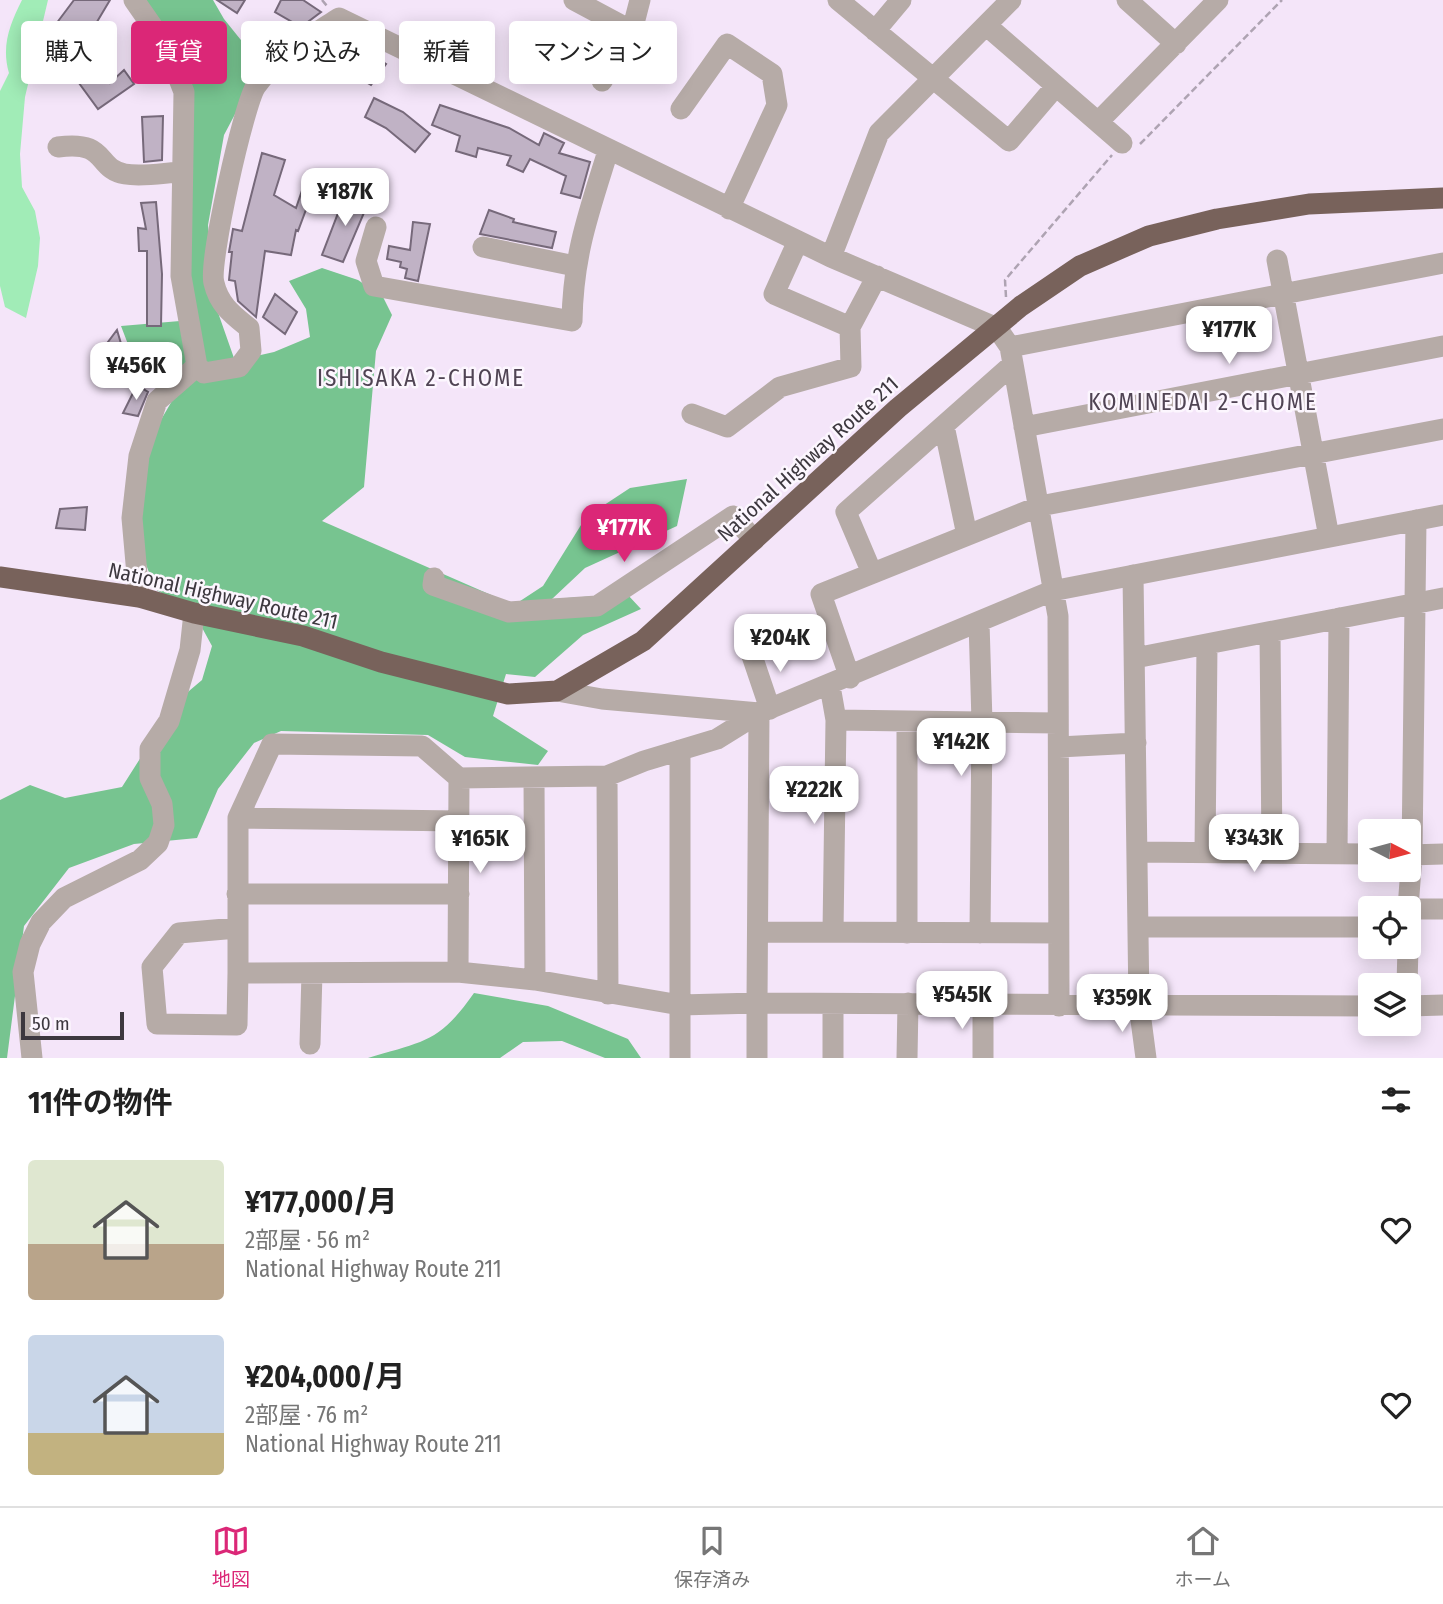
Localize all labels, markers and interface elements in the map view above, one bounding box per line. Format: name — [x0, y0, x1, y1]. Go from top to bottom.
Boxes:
chip: 購入 — [21, 21, 117, 84]
chip: 賃貸 — [131, 21, 227, 84]
chip: 絞り込み — [241, 21, 385, 84]
chip: 新着 — [399, 21, 495, 84]
chip: マンション — [509, 21, 677, 84]
pin: ¥187K — [296, 168, 394, 228]
text: ¥187K — [317, 177, 373, 205]
pin: ¥177K — [1180, 306, 1278, 366]
text: ¥177K — [1202, 315, 1256, 343]
pin: ¥456K — [87, 342, 185, 402]
text: ¥456K — [106, 351, 166, 379]
district label: ISHISAKA 2-CHOME — [317, 364, 525, 392]
street label: National Highway Route 211 — [712, 371, 904, 547]
district label: KOMINEDAI 2-CHOME — [1088, 388, 1318, 416]
pin: ¥177K — [575, 504, 673, 564]
text: ¥177K — [597, 513, 651, 541]
street label: National Highway Route 211 — [106, 557, 340, 635]
pin: ¥204K — [731, 614, 829, 674]
text: ¥204K — [750, 623, 810, 651]
pin: ¥142K — [912, 718, 1010, 778]
text: ¥142K — [933, 727, 989, 755]
pin: ¥222K — [765, 766, 863, 826]
text: ¥222K — [786, 775, 842, 803]
pin: ¥343K — [1205, 814, 1303, 874]
pin: ¥165K — [431, 816, 529, 875]
north arrow — [1358, 819, 1421, 882]
map controls — [1358, 819, 1421, 1036]
text: ¥343K — [1225, 823, 1283, 851]
text: ¥165K — [451, 824, 509, 852]
button: locate — [1358, 896, 1421, 959]
pin: ¥545K — [913, 972, 1011, 1031]
button: layers — [1358, 973, 1421, 1036]
pin: ¥359K — [1073, 974, 1171, 1034]
text: ¥545K — [932, 980, 992, 1008]
text: ¥359K — [1093, 983, 1151, 1011]
scale bar — [21, 1009, 124, 1041]
text: 50 m — [32, 1012, 70, 1035]
icon: filters — [1377, 1081, 1415, 1119]
text: 11件の物件 — [28, 1085, 173, 1121]
text: ¥177,000/月 — [245, 1184, 398, 1220]
icon: home — [84, 1188, 168, 1272]
icon: heart — [1377, 1211, 1415, 1249]
text: 2部屋 · 56 m² — [245, 1226, 370, 1254]
text: National Highway Route 211 — [245, 1255, 502, 1283]
text: ¥204,000/月 — [245, 1359, 405, 1395]
icon: home — [84, 1363, 168, 1447]
icon: heart — [1377, 1386, 1415, 1424]
text: 2部屋 · 76 m² — [245, 1401, 368, 1429]
text: National Highway Route 211 — [245, 1430, 502, 1458]
tab: 地図 — [212, 1522, 250, 1591]
tab: 保存済み — [674, 1522, 750, 1591]
tab: ホーム — [1174, 1522, 1231, 1591]

